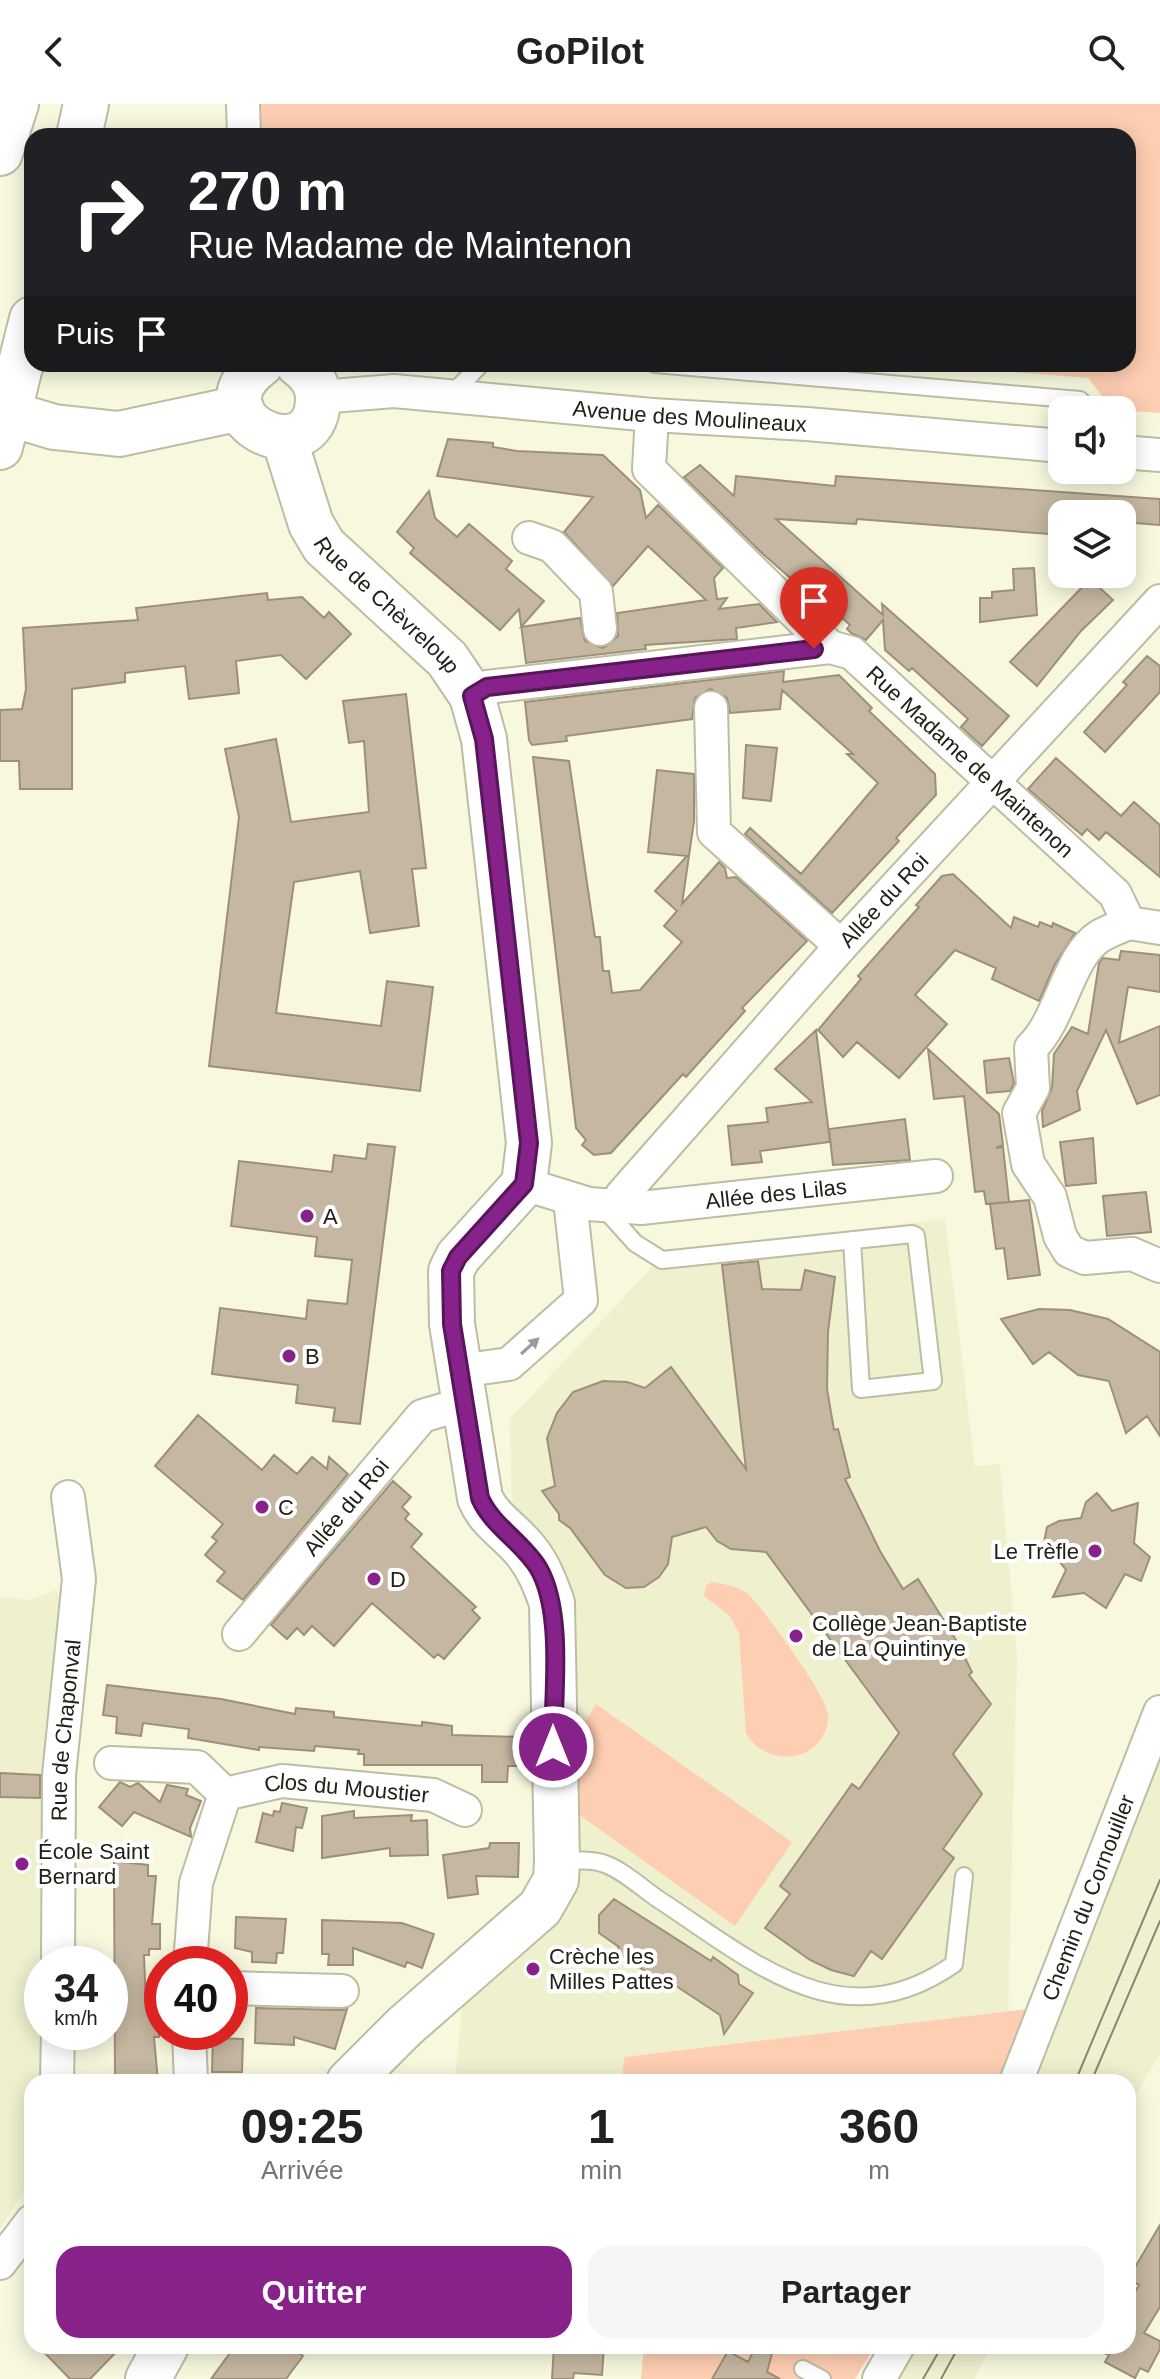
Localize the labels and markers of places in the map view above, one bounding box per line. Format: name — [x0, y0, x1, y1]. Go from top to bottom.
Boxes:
pin — [780, 567, 848, 649]
place label: A — [323, 1204, 338, 1229]
marker: A — [298, 1207, 316, 1225]
place label: B — [305, 1344, 320, 1369]
marker: B — [280, 1347, 298, 1365]
place label: C — [278, 1495, 294, 1520]
marker: C — [253, 1498, 271, 1516]
place label: Le Trèfle — [993, 1539, 1079, 1564]
marker: Le Trèfle — [1086, 1542, 1104, 1560]
place label: D — [390, 1567, 406, 1592]
marker: D — [365, 1570, 383, 1588]
place label: Collège Jean-Baptiste de La Quintinye — [812, 1611, 1027, 1661]
marker: Collège Jean-Baptiste de La Quintinye — [787, 1627, 805, 1645]
place label: École Saint Bernard — [38, 1839, 149, 1889]
marker: École Saint Bernard — [13, 1855, 31, 1873]
place label: Crèche les Milles Pattes — [549, 1944, 674, 1994]
marker: Crèche les Milles Pattes — [524, 1960, 542, 1978]

